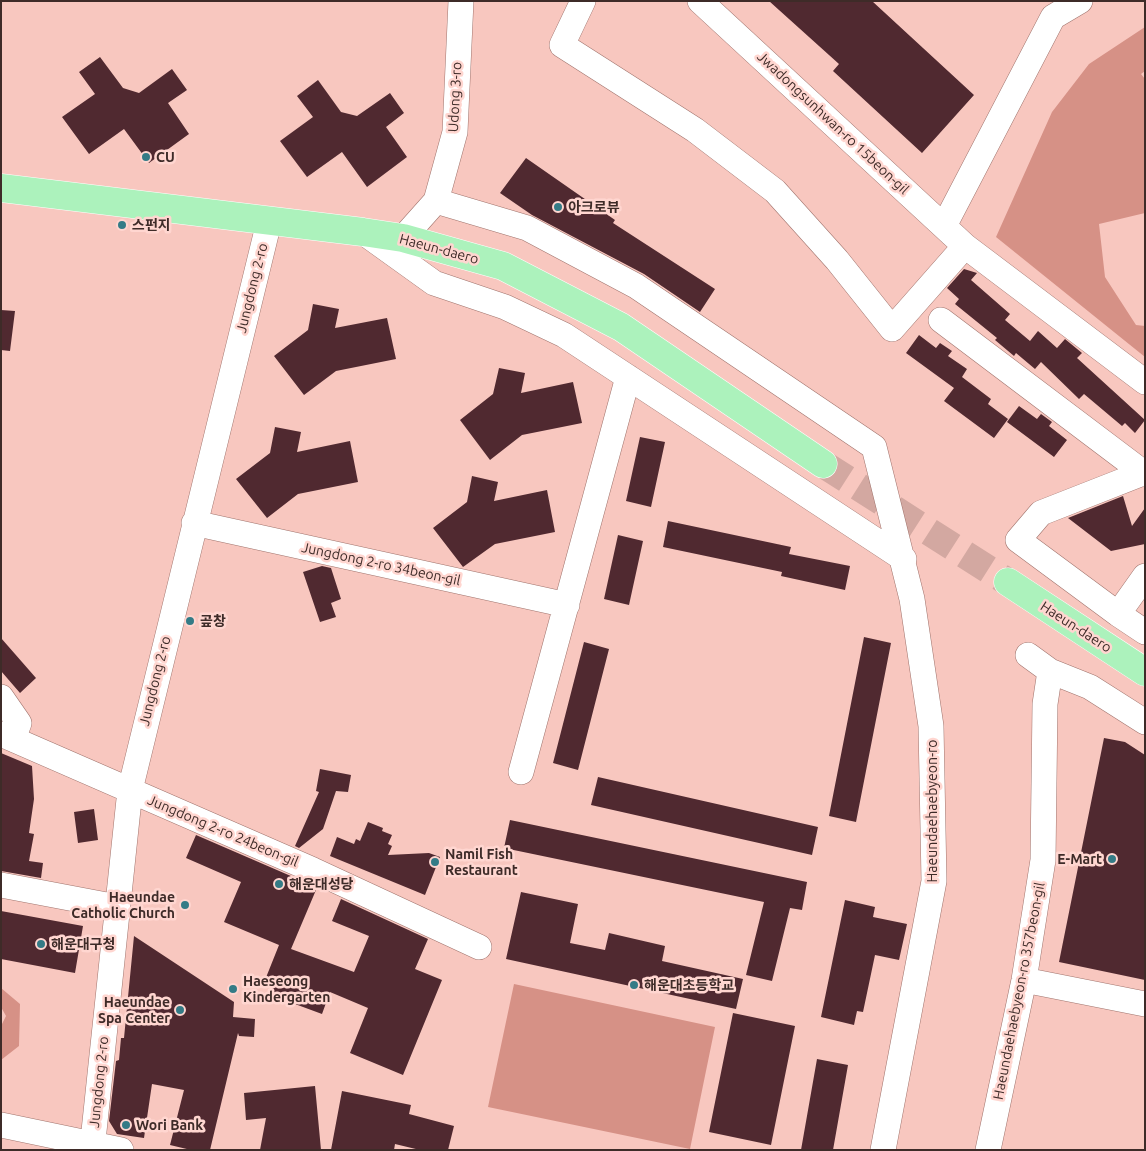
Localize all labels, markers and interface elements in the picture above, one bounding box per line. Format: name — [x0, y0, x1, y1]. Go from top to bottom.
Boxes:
street label: Jwadongsunhwan-ro 15beon-gil — [754, 48, 912, 198]
street label: Udong 3-ro — [445, 61, 465, 133]
place label: CU — [156, 149, 175, 165]
marker: CU — [140, 151, 152, 163]
place label: 아크로뷰 — [568, 199, 620, 215]
marker: 아크로뷰 — [552, 201, 564, 213]
place label: 스펀지 — [132, 217, 171, 233]
marker: 스펀지 — [116, 219, 128, 231]
street label: Haeun-daero — [398, 230, 480, 268]
street label: Jungdong 2-ro — [233, 241, 271, 335]
street label: Jungdong 2-ro 34beon-gil — [300, 539, 462, 589]
street label: Haeun-daero — [1037, 598, 1115, 656]
place label: 곺창 — [200, 613, 226, 629]
marker: 곺창 — [184, 615, 196, 627]
street label: Jungdong 2-ro — [136, 634, 174, 728]
street label: Haeundaehaebyeon-ro — [924, 739, 940, 883]
street label: Jungdong 2-ro 24beon-gil — [145, 792, 301, 870]
place label: Namil Fish Restaurant — [445, 846, 518, 879]
place label: E-Mart — [1057, 851, 1102, 867]
marker: E-Mart — [1106, 853, 1118, 865]
marker: Namil Fish Restaurant — [429, 856, 441, 868]
place label: 해운대성당 — [289, 876, 353, 892]
marker: 해운대성당 — [273, 878, 285, 890]
street label: Haeundaehaebyeon-ro 357beon-gil — [990, 881, 1048, 1101]
place label: Haeundae Catholic Church — [71, 889, 175, 922]
marker: Haeundae Catholic Church — [179, 899, 191, 911]
place label: 해운대구청 — [51, 936, 115, 952]
marker: 해운대구청 — [35, 938, 47, 950]
place label: Haeseong Kindergarten — [243, 973, 330, 1006]
place label: 해운대초등학교 — [644, 977, 734, 993]
marker: 해운대초등학교 — [628, 979, 640, 991]
marker: Haeseong Kindergarten — [227, 983, 239, 995]
place label: Haeundae Spa Center — [98, 994, 170, 1026]
marker: Haeundae Spa Center — [174, 1004, 186, 1016]
street label: Jungdong 2-ro — [86, 1035, 112, 1129]
place label: Wori Bank — [136, 1117, 203, 1133]
marker: Wori Bank — [120, 1119, 132, 1131]

